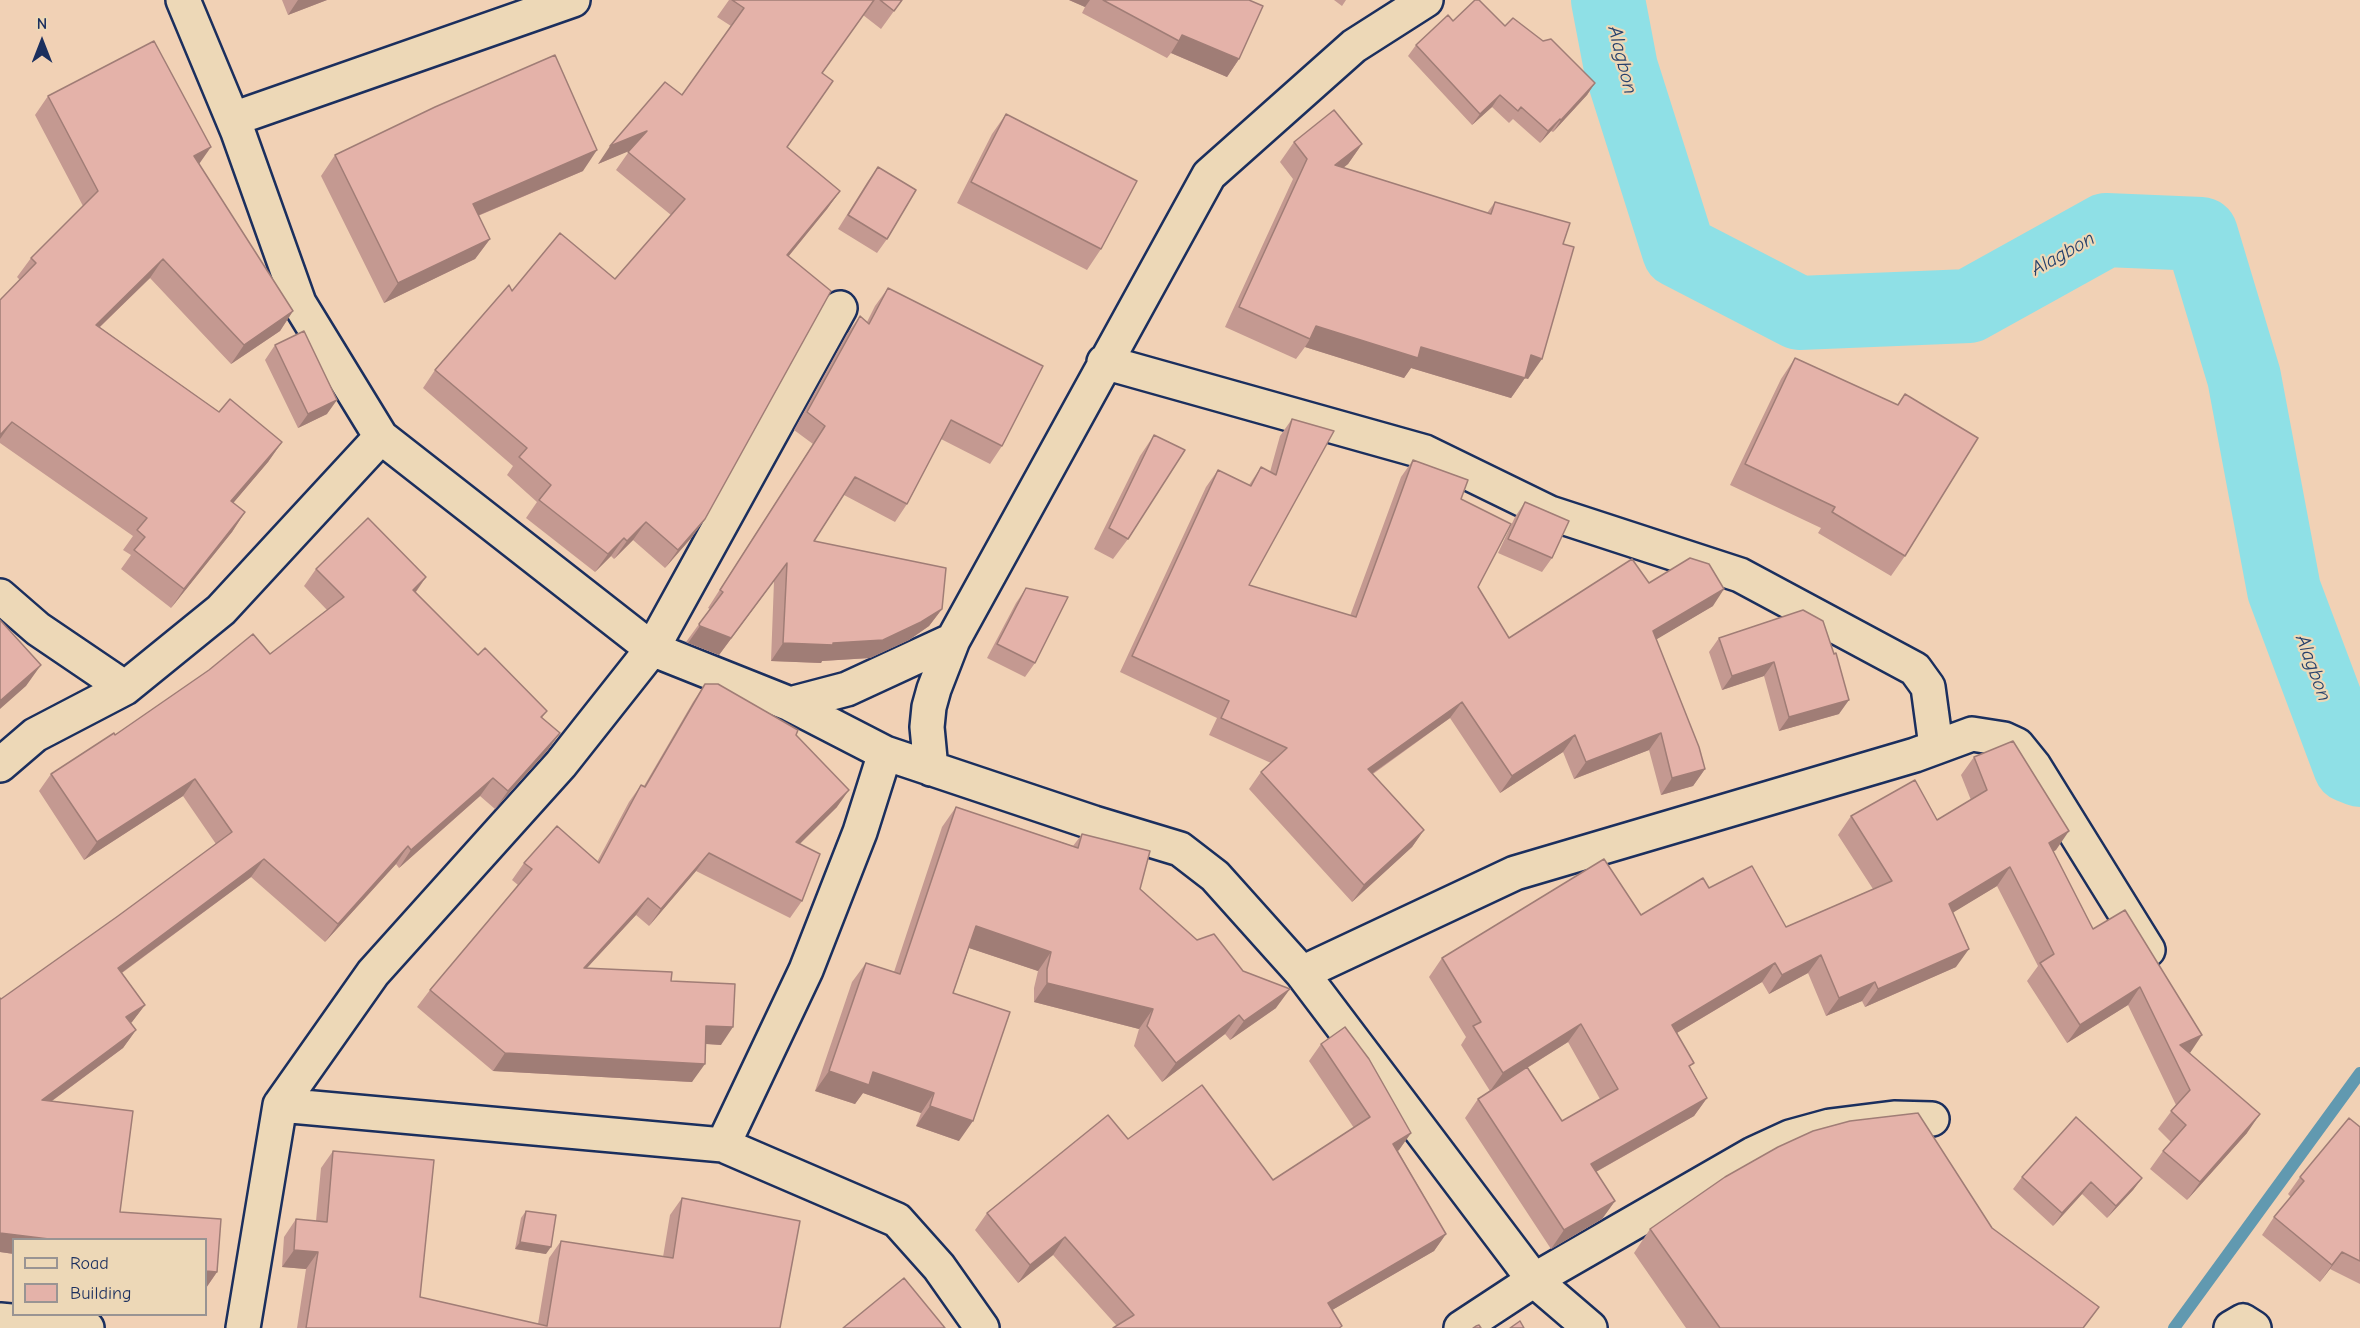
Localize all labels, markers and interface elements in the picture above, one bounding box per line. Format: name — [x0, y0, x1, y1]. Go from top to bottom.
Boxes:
north arrow — [12, 12, 72, 72]
text: N — [37, 15, 47, 33]
water label: Alagbon — [1602, 24, 1642, 96]
water label: Alagbon — [2027, 227, 2099, 281]
water label: Alagbon — [2290, 631, 2336, 705]
legend — [12, 1238, 207, 1316]
text: Road — [70, 1253, 109, 1274]
text: Building — [70, 1283, 132, 1304]

